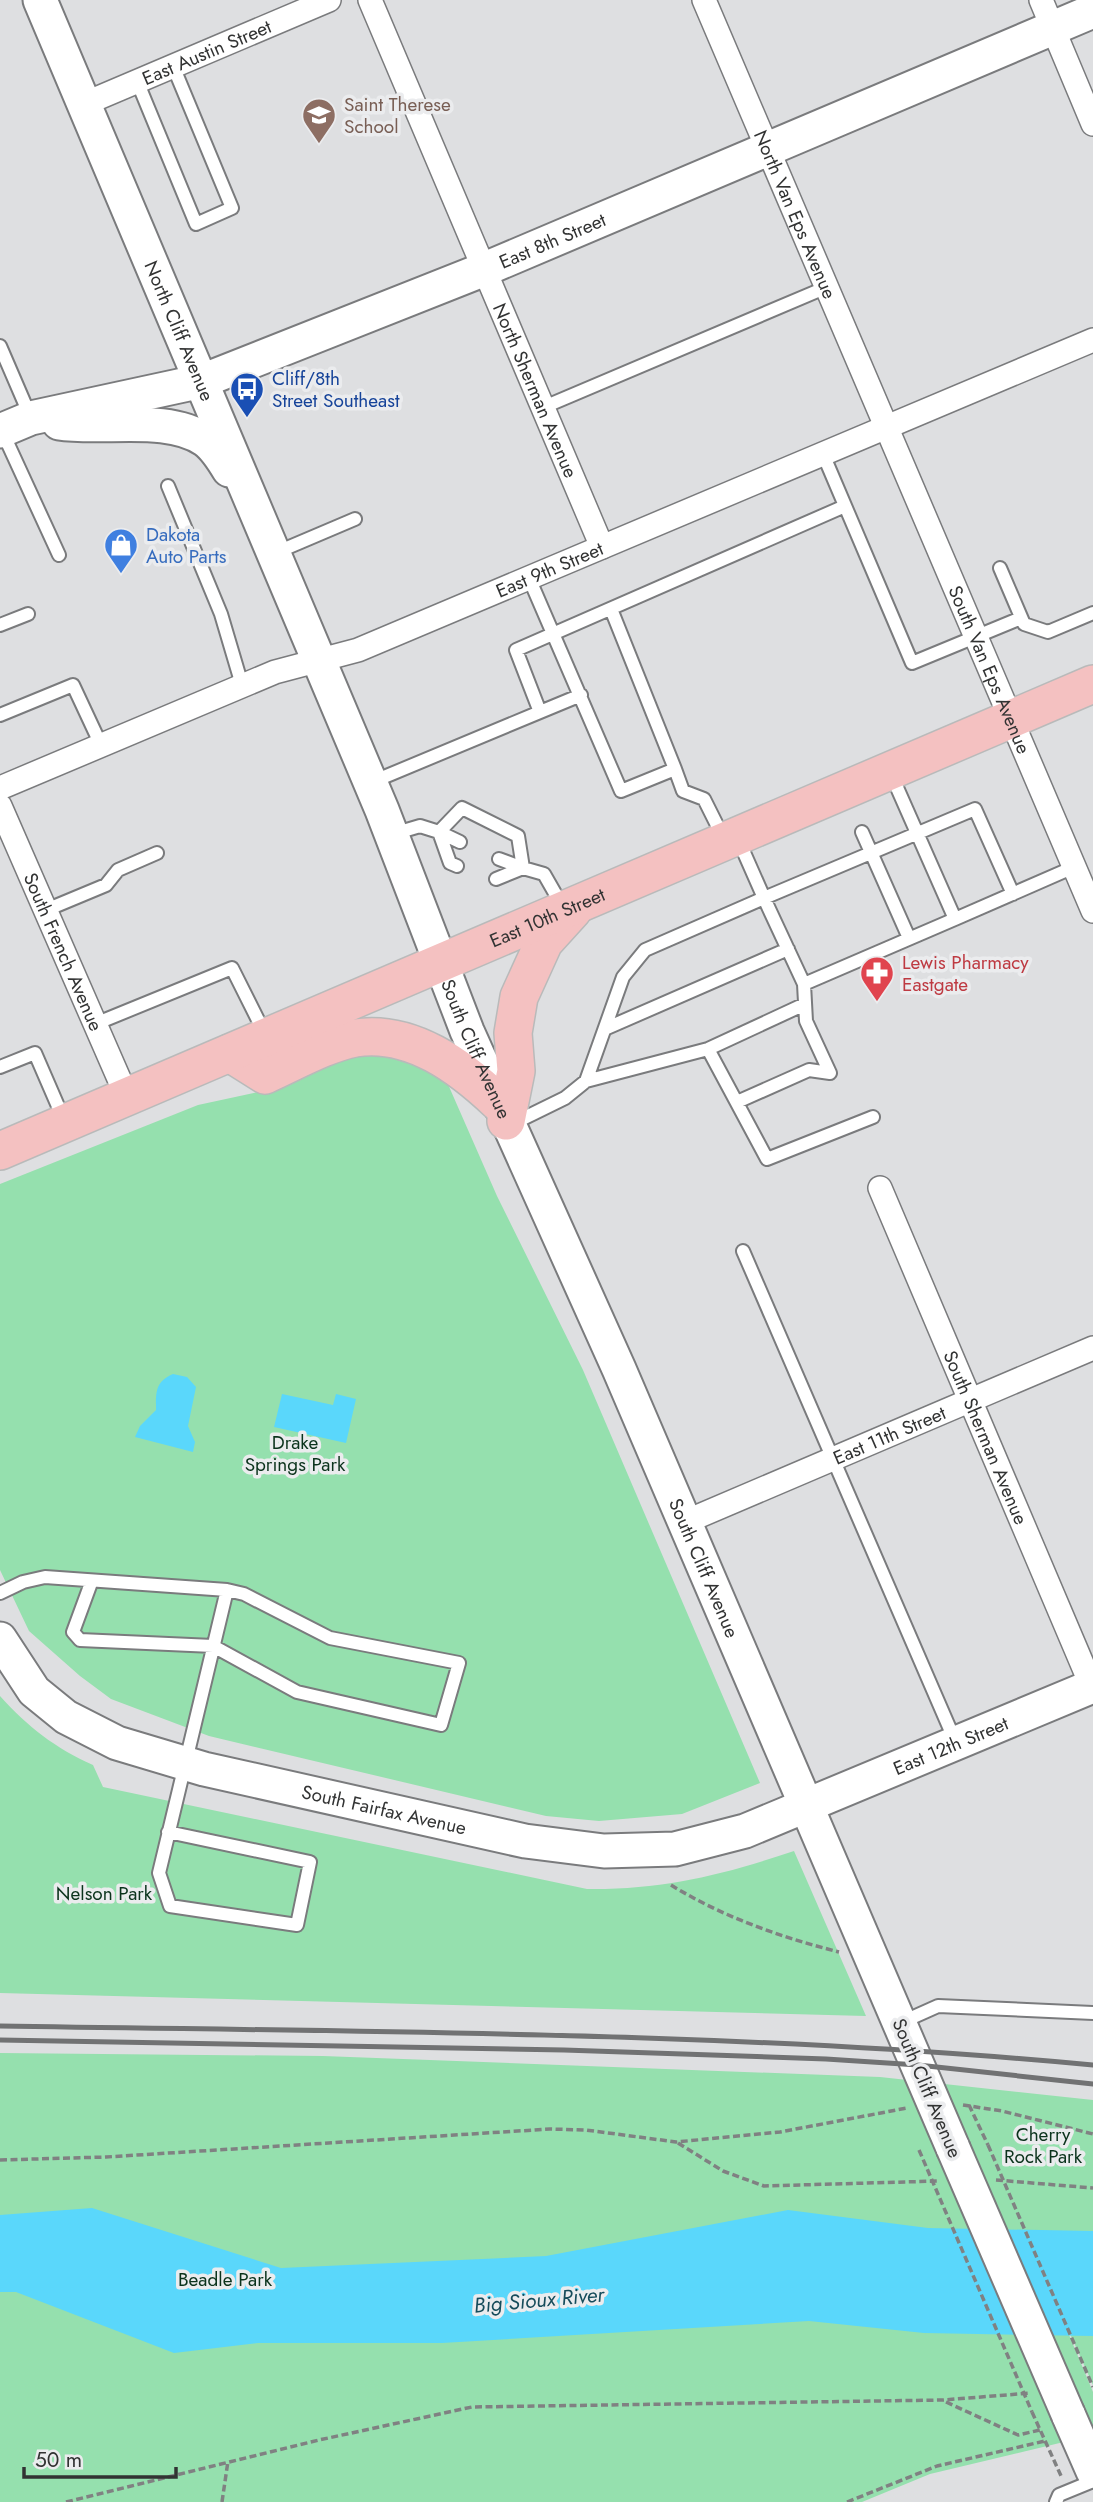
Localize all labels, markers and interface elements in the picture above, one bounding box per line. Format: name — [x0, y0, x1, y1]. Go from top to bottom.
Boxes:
street label: East Austin Street — [138, 12, 276, 91]
place label: Saint Therese School — [344, 91, 451, 140]
school or university icon: Saint Therese School — [300, 96, 338, 145]
street label: North Van Eps Avenue — [747, 126, 844, 303]
street label: East 8th Street — [495, 206, 610, 275]
street label: North Cliff Avenue — [138, 256, 221, 405]
street label: North Sherman Avenue — [487, 299, 585, 482]
place label: Cliff/8th Street Southeast — [272, 365, 400, 414]
bus stop icon: Cliff/8th Street Southeast — [228, 370, 266, 419]
place label: Dakota Auto Parts — [146, 521, 227, 570]
shop icon: Dakota Auto Parts — [102, 526, 140, 575]
street label: East 9th Street — [492, 535, 608, 604]
street label: South Van Eps Avenue — [942, 581, 1038, 758]
street label: South French Avenue — [17, 868, 110, 1035]
street label: East 10th Street — [485, 880, 609, 954]
place label: Lewis Pharmacy Eastgate — [902, 949, 1029, 998]
pharmacy icon: Lewis Pharmacy Eastgate — [858, 954, 896, 1003]
street label: South Cliff Avenue — [435, 975, 518, 1123]
street label: South Sherman Avenue — [937, 1346, 1035, 1529]
street label: East 11th Street — [829, 1399, 950, 1471]
park label: Drake Springs Park — [245, 1429, 346, 1478]
street label: South Cliff Avenue — [662, 1494, 746, 1642]
street label: East 12th Street — [889, 1709, 1013, 1781]
street label: South Fairfax Avenue — [299, 1778, 469, 1841]
park label: Nelson Park — [56, 1880, 153, 1907]
street label: South Cliff Avenue — [885, 2014, 969, 2162]
park label: Cherry Rock Park — [1004, 2121, 1083, 2170]
park label: Beadle Park — [178, 2266, 273, 2293]
water label: Big Sioux River — [473, 2279, 606, 2321]
scale bar — [24, 2436, 177, 2480]
text: 50 m — [35, 2445, 82, 2475]

